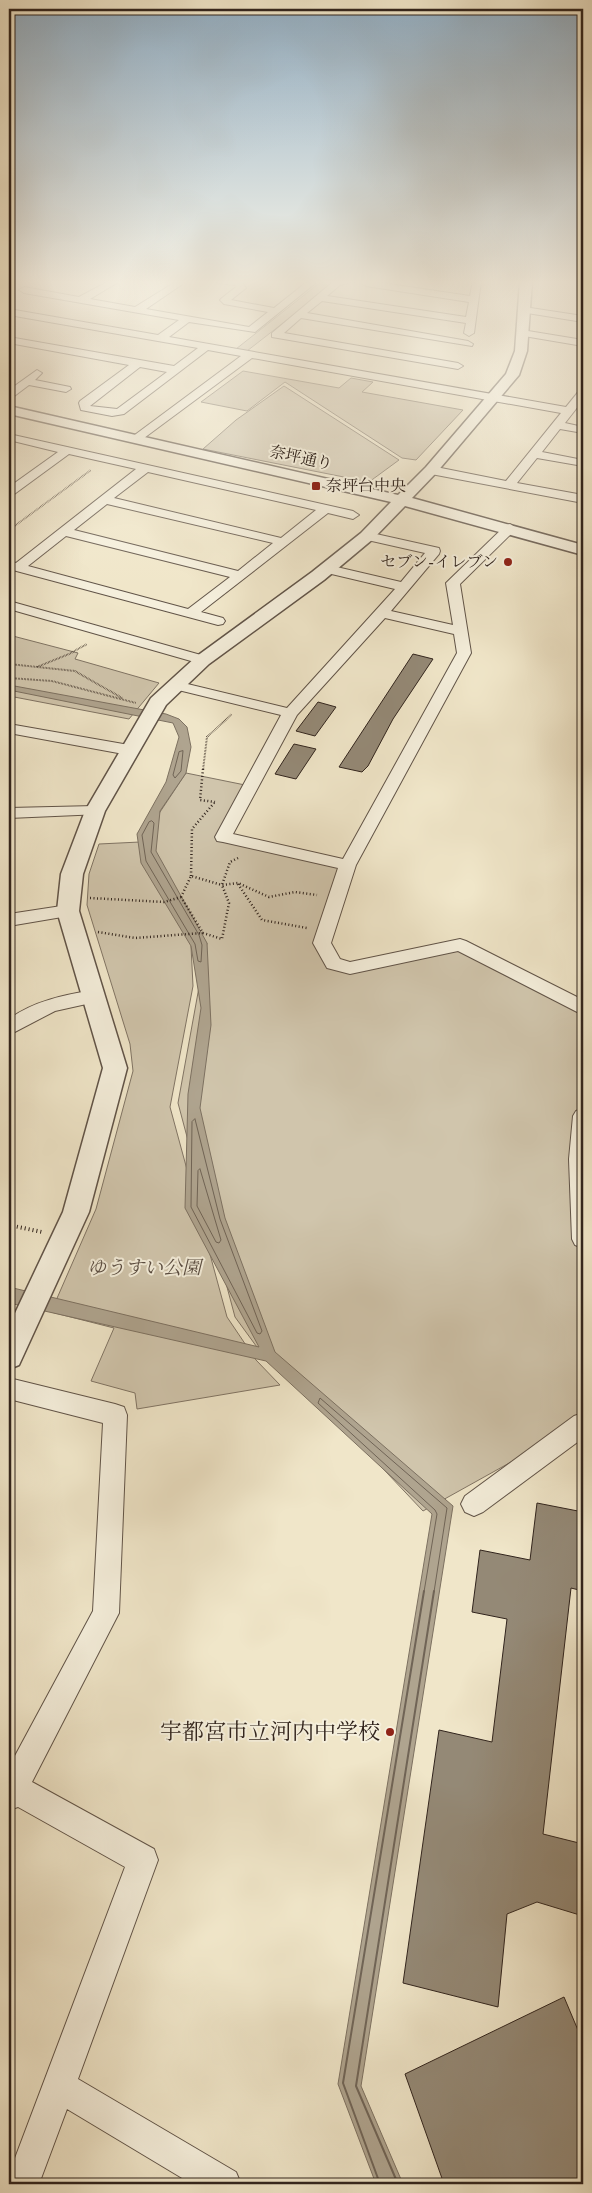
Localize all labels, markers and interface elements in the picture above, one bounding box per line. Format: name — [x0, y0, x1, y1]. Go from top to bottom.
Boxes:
street label: 奈坪通り — [268, 442, 334, 474]
place label: 奈坪台中央 — [326, 476, 406, 496]
marker: 奈坪台中央 — [310, 480, 322, 492]
place label: セブン-イレブン — [381, 552, 498, 572]
marker: セブン-イレブン — [502, 556, 514, 568]
park label: ゆうすい公園 — [87, 1256, 204, 1280]
place label: 宇都宮市立河内中学校 — [160, 1718, 380, 1746]
marker: 宇都宮市立河内中学校 — [384, 1726, 396, 1738]

